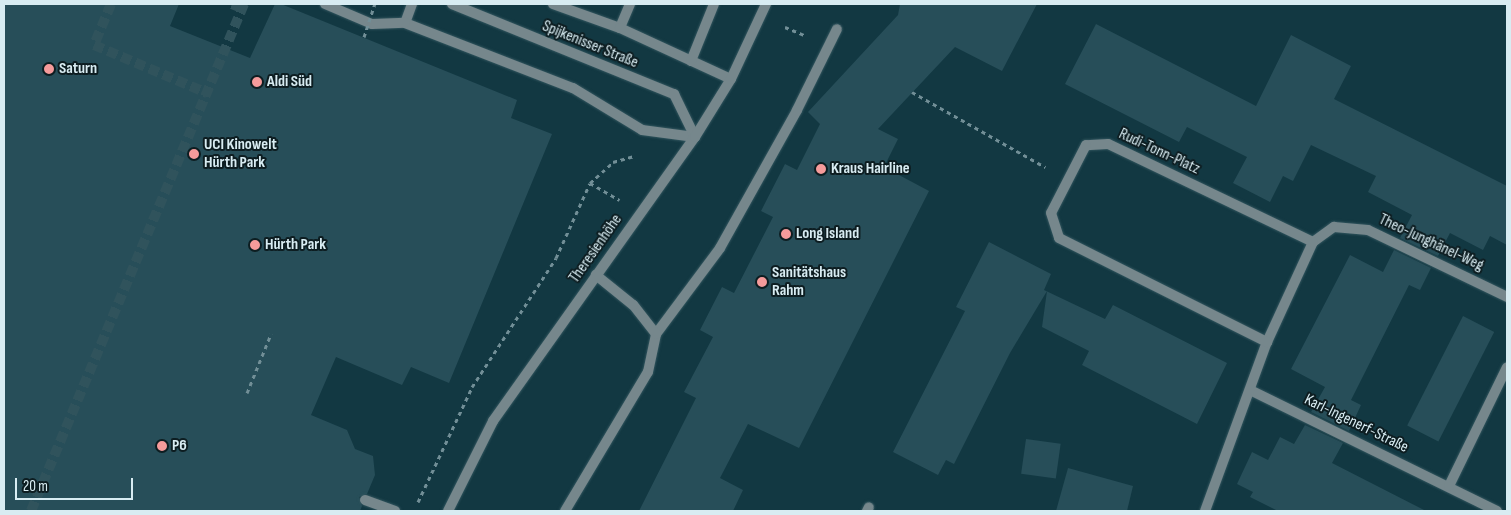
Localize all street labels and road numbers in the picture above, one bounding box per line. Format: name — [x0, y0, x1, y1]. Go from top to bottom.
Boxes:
street label: Spijkenisser Straße — [539, 17, 641, 73]
street label: Rudi-Tonn-Platz — [1115, 125, 1203, 179]
street label: Theo-Junghänel-Weg — [1376, 210, 1486, 276]
street label: Theresienhöhe — [565, 211, 627, 287]
street label: Karl-Ingenerf-Straße — [1301, 391, 1411, 457]

